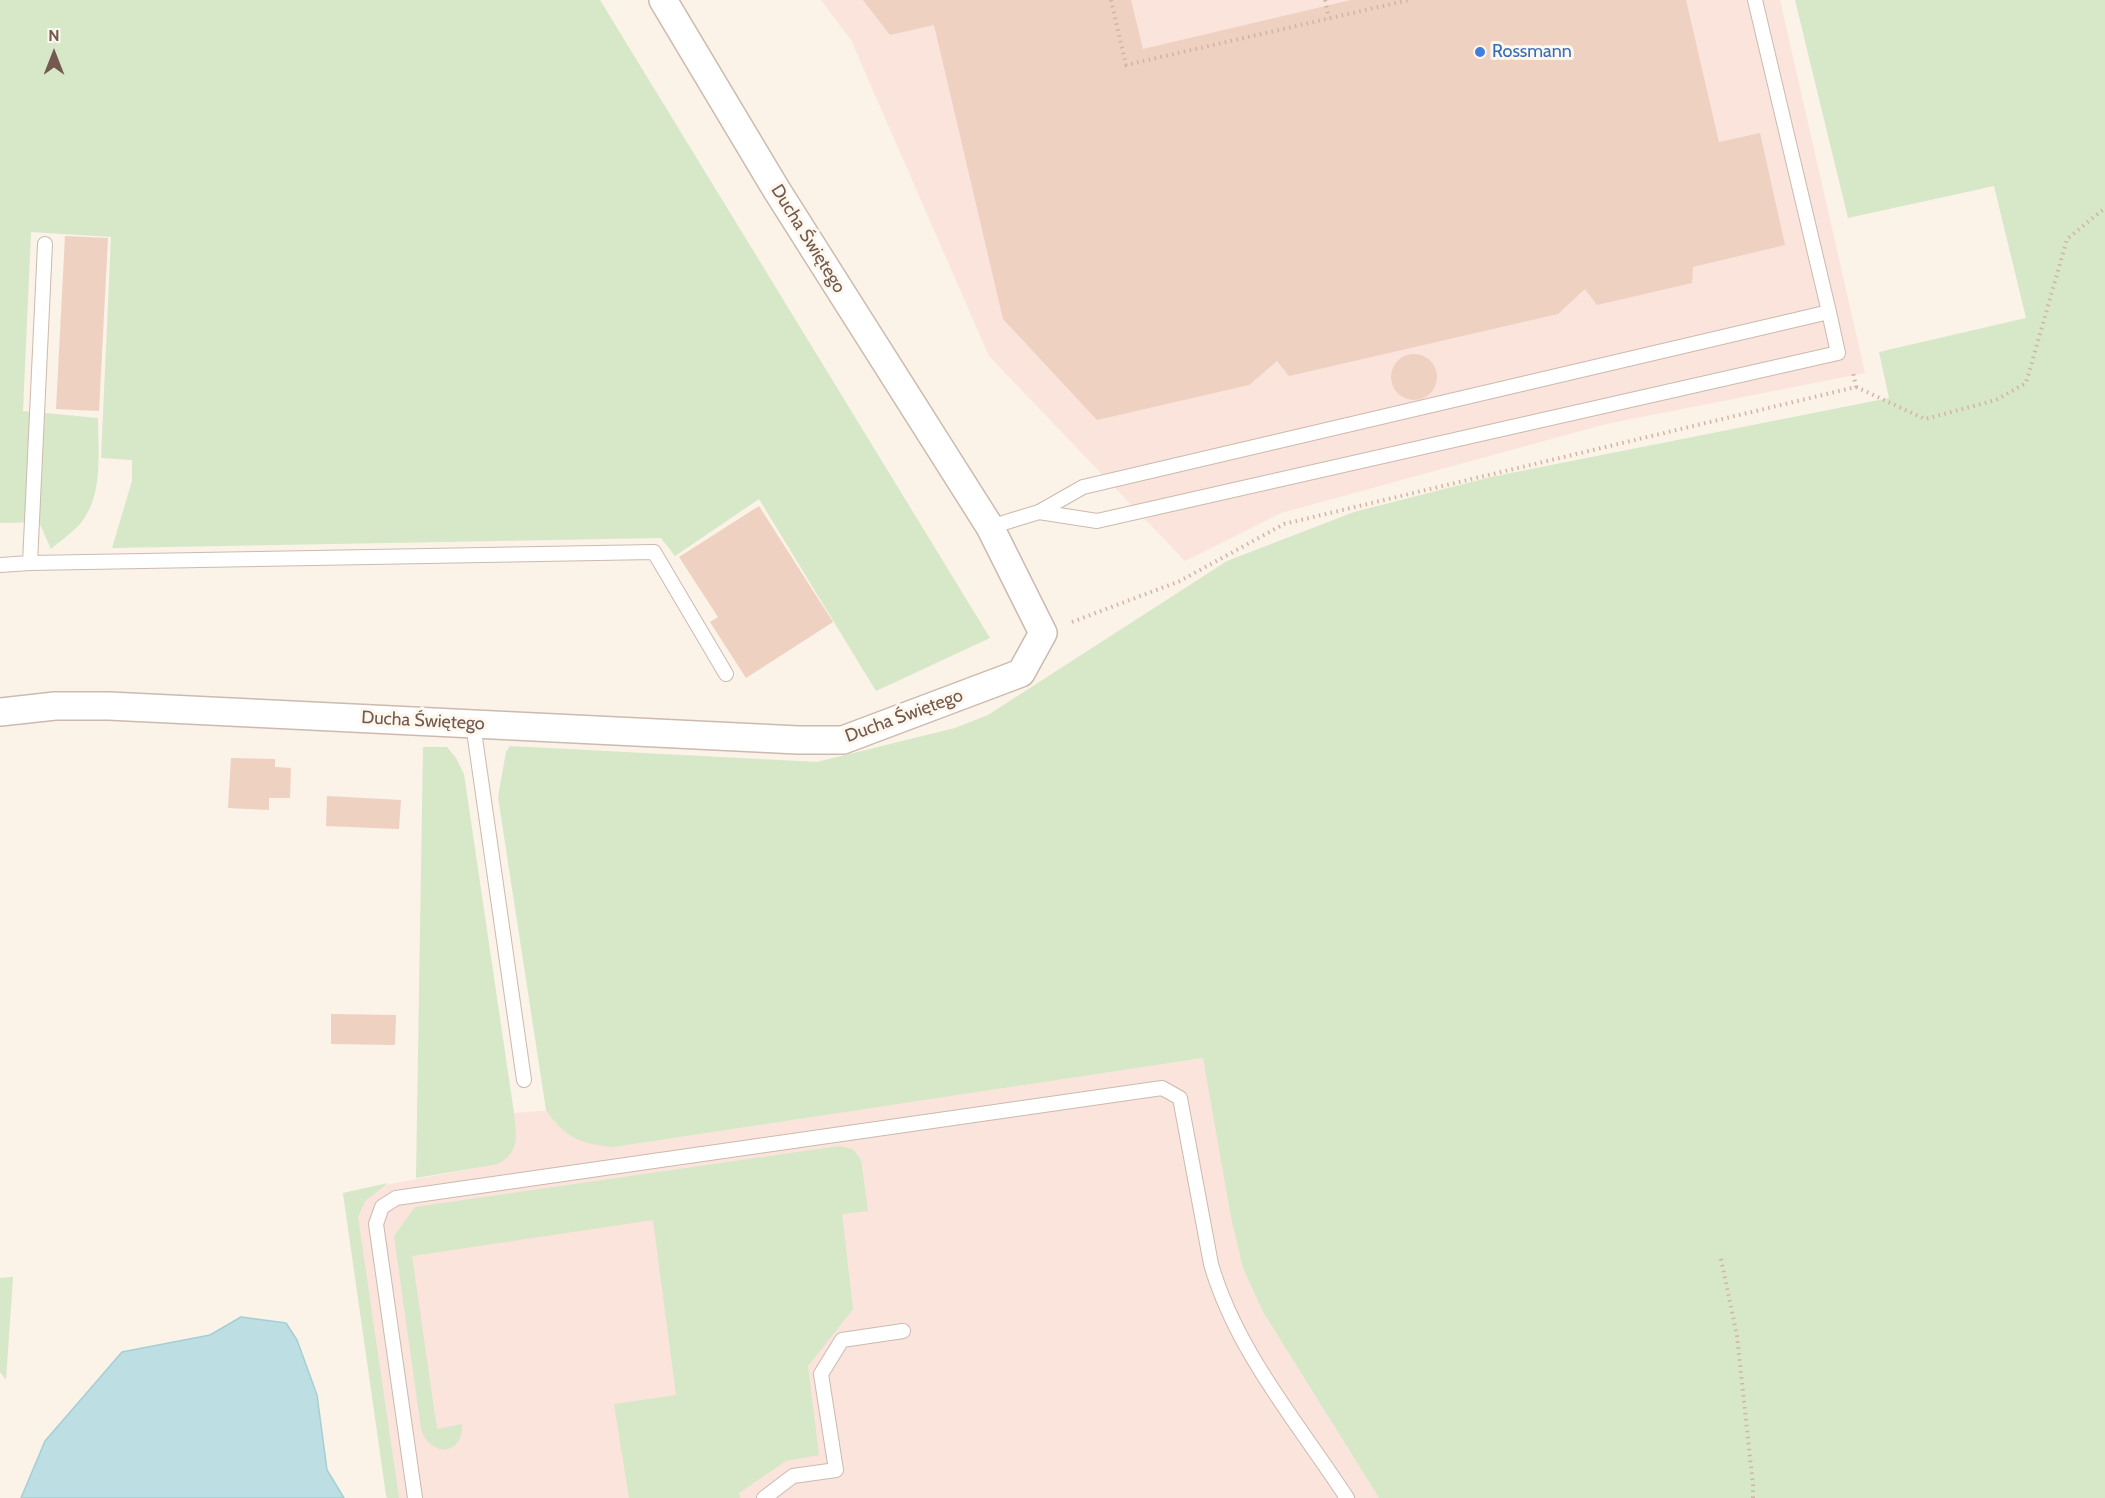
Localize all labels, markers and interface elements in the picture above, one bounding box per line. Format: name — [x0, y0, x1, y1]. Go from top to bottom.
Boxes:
north arrow — [24, 24, 84, 84]
text: N — [48, 26, 60, 45]
place label: Rossmann — [1492, 41, 1572, 63]
marker: Rossmann — [1473, 45, 1487, 59]
street label: Ducha Świętego — [766, 181, 850, 297]
street label: Ducha Świętego — [842, 685, 966, 747]
street label: Ducha Świętego — [361, 707, 485, 735]

